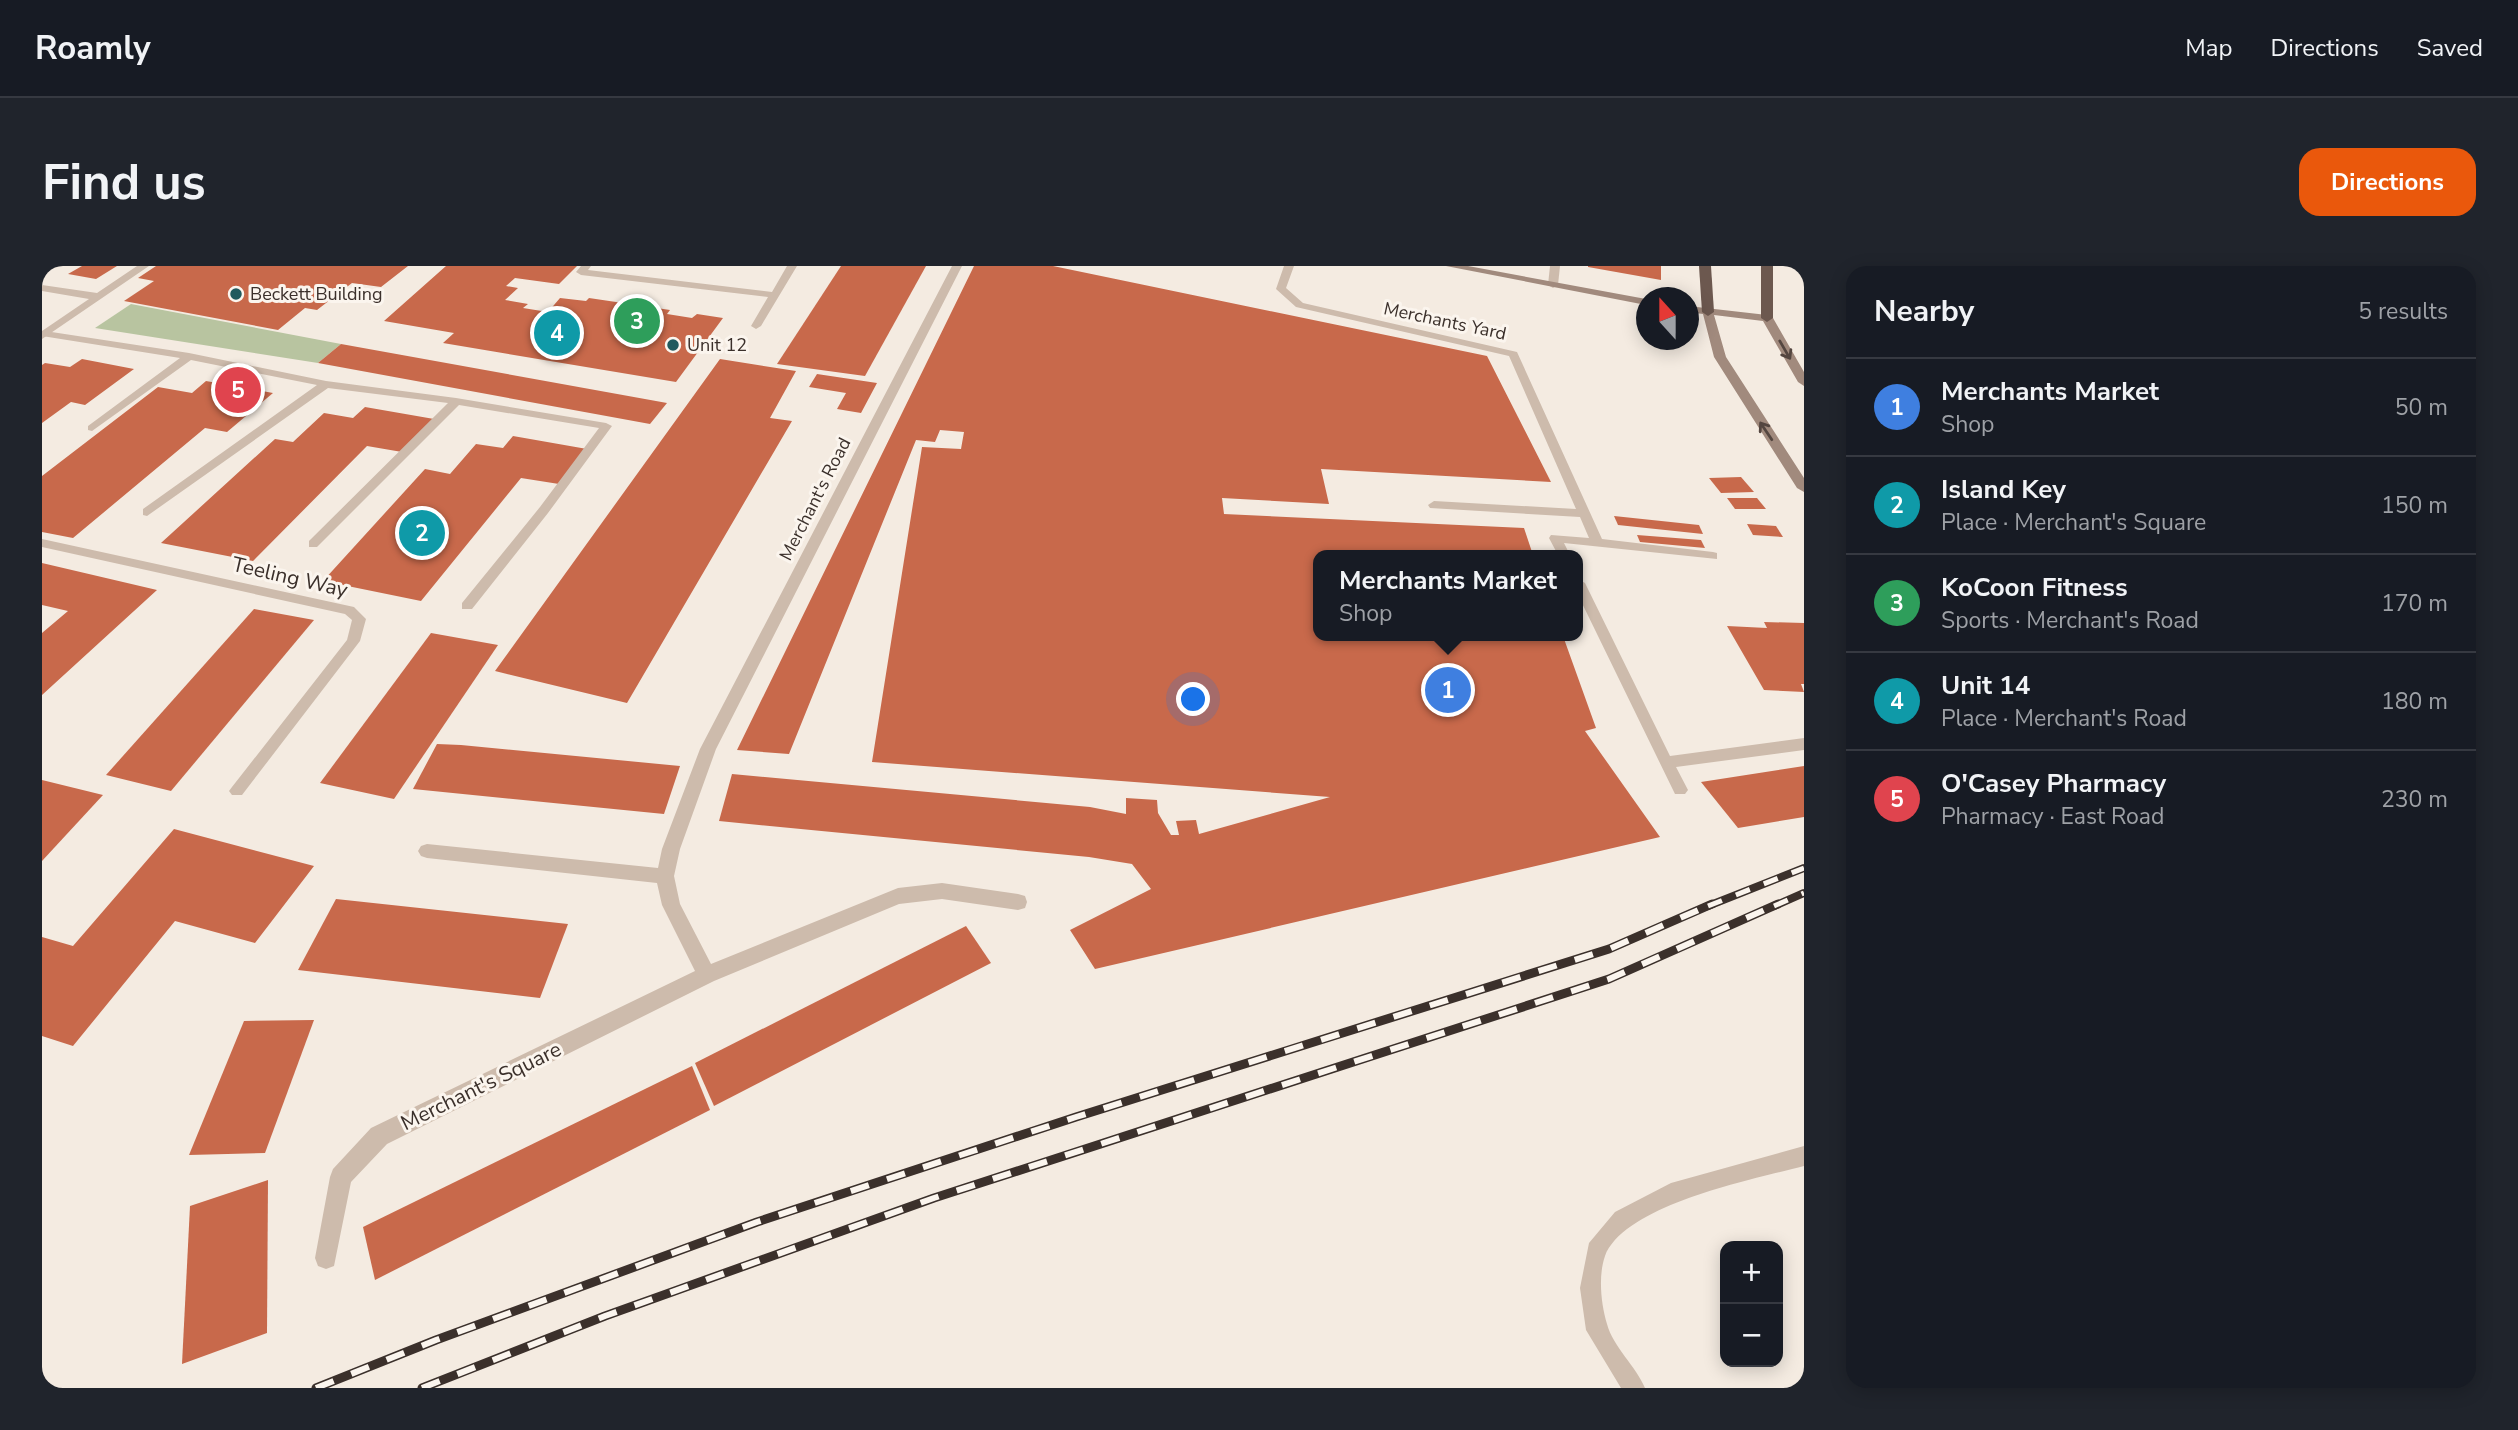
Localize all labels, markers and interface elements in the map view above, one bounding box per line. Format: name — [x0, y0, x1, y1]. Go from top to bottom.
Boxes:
text: Roamly — [35, 26, 151, 71]
text: Map — [2185, 32, 2232, 64]
text: Directions — [2270, 32, 2379, 64]
text: Saved — [2417, 32, 2483, 64]
button: Directions — [2299, 148, 2476, 216]
text: Find us — [42, 149, 206, 216]
place label: Beckett Building — [250, 282, 383, 306]
marker: Beckett Building — [228, 286, 244, 302]
north arrow — [1636, 287, 1699, 350]
text: Nearby — [1874, 291, 1974, 332]
pin: 3 — [614, 295, 660, 347]
street label: Merchants Yard — [1381, 296, 1509, 346]
text: 5 results — [2358, 296, 2448, 327]
pin: 4 — [534, 307, 580, 359]
place label: Unit 12 — [687, 333, 747, 357]
marker: Unit 12 — [665, 337, 681, 353]
one-way arrow — [1778, 340, 1792, 360]
pin: 5 — [215, 364, 261, 416]
text: Merchants Market — [1941, 374, 2159, 409]
text: 1 — [1890, 392, 1904, 423]
text: 50 m — [2395, 392, 2448, 423]
text: Shop — [1941, 409, 1994, 440]
one-way arrow — [1759, 422, 1773, 441]
street label: Merchant's Road — [774, 433, 856, 565]
text: Island Key — [1941, 472, 2066, 507]
text: 2 — [1890, 490, 1904, 521]
text: 150 m — [2381, 490, 2448, 521]
pin: 2 — [399, 507, 445, 559]
text: Place · Merchant's Square — [1941, 507, 2206, 538]
street label: Teeling Way — [229, 550, 351, 604]
popup — [1313, 550, 1583, 641]
text: Merchants Market — [1339, 563, 1557, 598]
text: KoCoon Fitness — [1941, 570, 2128, 605]
text: 3 — [1890, 588, 1904, 619]
text: 170 m — [2381, 588, 2448, 619]
text: Shop — [1339, 598, 1392, 629]
text: Sports · Merchant's Road — [1941, 605, 2199, 636]
pin: 1 — [1425, 664, 1471, 716]
text: Unit 14 — [1941, 668, 2030, 703]
your location — [1176, 682, 1210, 716]
text: 4 — [1890, 686, 1904, 717]
text: 180 m — [2381, 686, 2448, 717]
text: Place · Merchant's Road — [1941, 703, 2187, 734]
text: O'Casey Pharmacy — [1941, 766, 2166, 801]
text: 5 — [1890, 784, 1904, 815]
text: 230 m — [2381, 784, 2448, 815]
text: Pharmacy · East Road — [1941, 801, 2164, 832]
street label: Merchant's Square — [396, 1035, 566, 1137]
map controls — [1720, 1241, 1783, 1367]
button: + — [1720, 1241, 1783, 1304]
button: − — [1720, 1304, 1783, 1367]

